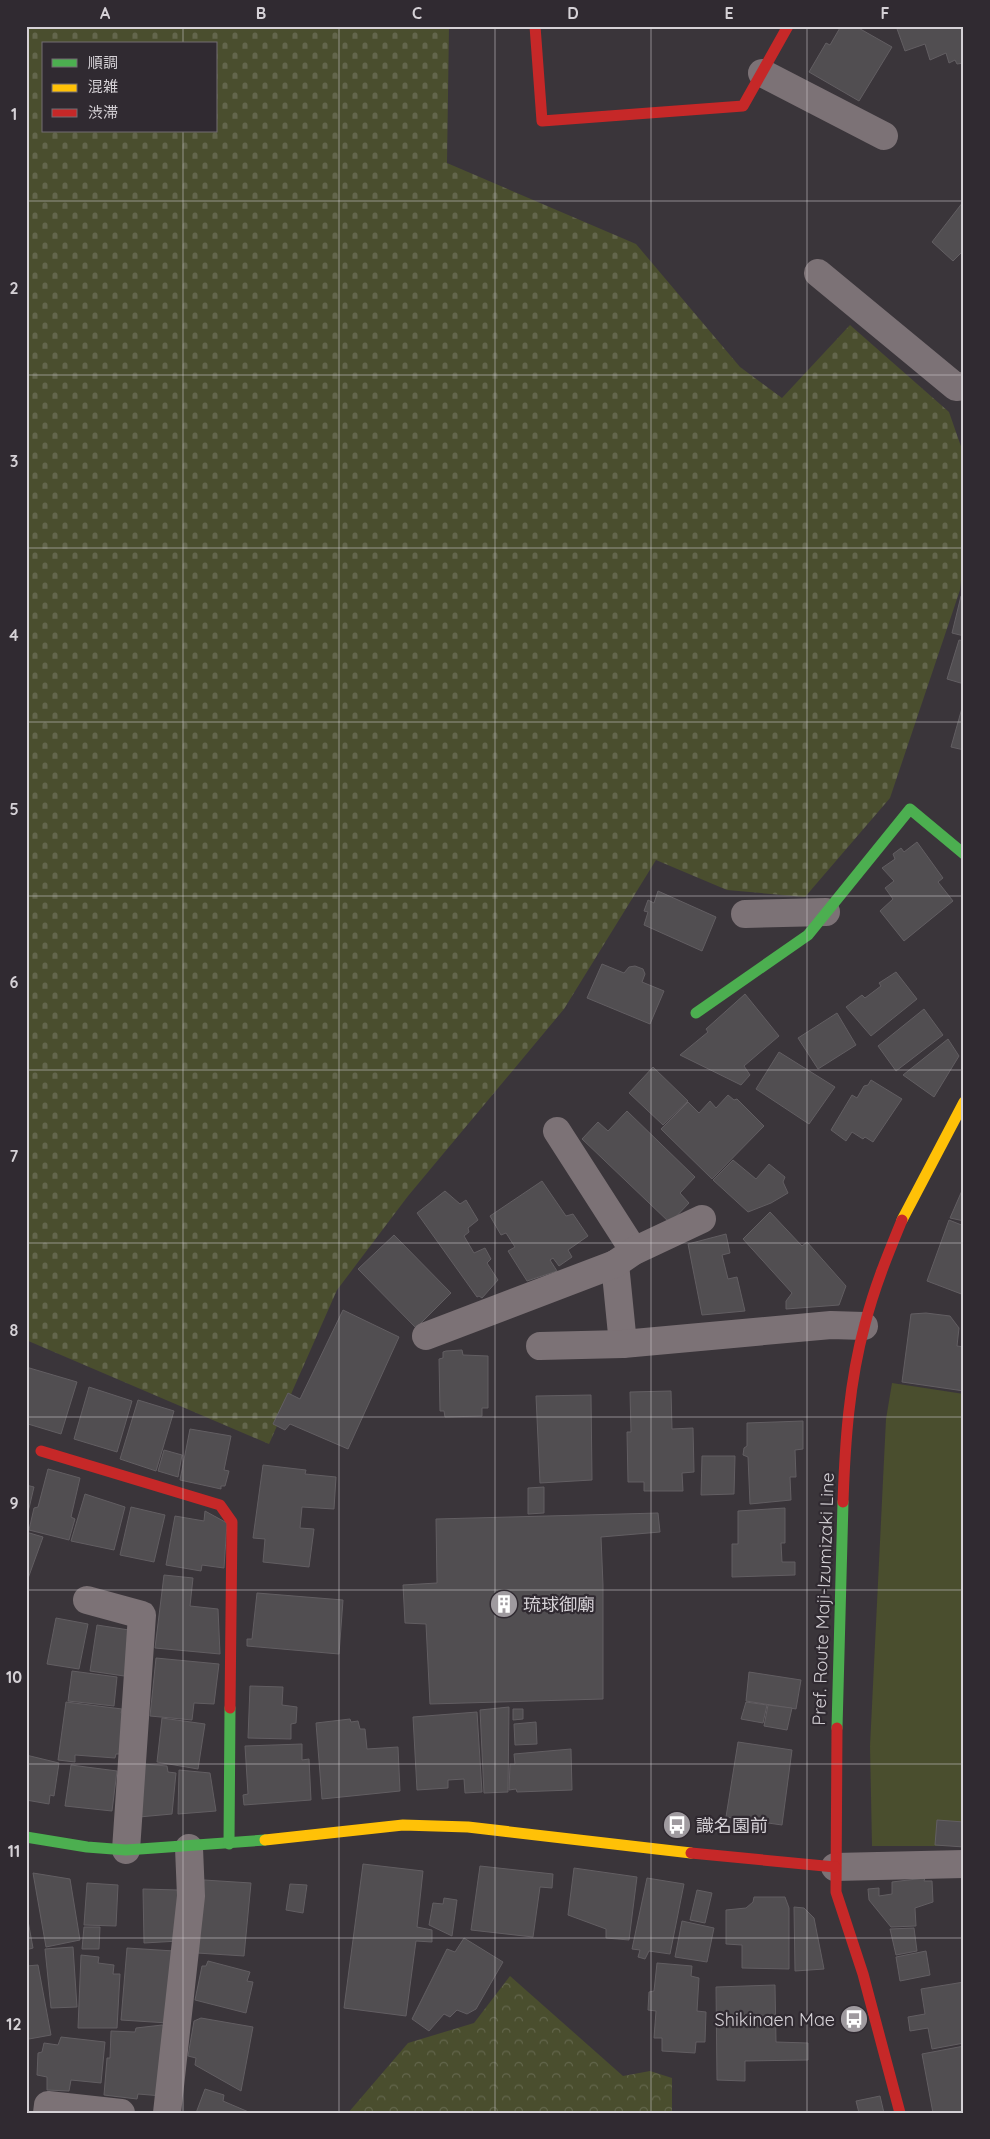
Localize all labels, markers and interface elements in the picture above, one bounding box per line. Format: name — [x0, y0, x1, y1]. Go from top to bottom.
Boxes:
text: A — [100, 3, 111, 23]
text: B — [256, 3, 266, 23]
text: C — [412, 3, 422, 23]
text: D — [567, 3, 579, 23]
text: E — [724, 3, 734, 23]
text: F — [881, 3, 890, 23]
legend — [42, 42, 218, 132]
text: 順調 — [88, 53, 118, 72]
text: 混雑 — [88, 77, 118, 96]
text: 渋滞 — [88, 103, 118, 122]
text: 1 — [11, 104, 17, 124]
text: 2 — [9, 278, 19, 298]
text: 3 — [10, 451, 18, 471]
text: 4 — [9, 625, 19, 645]
text: 5 — [9, 799, 19, 819]
text: 6 — [10, 972, 19, 992]
text: 7 — [10, 1146, 19, 1166]
text: 8 — [10, 1320, 19, 1340]
street label: Pref. Route Maji-Izumizaki Line — [807, 1472, 839, 1726]
text: 9 — [9, 1493, 19, 1513]
building icon: 琉球御廟 — [489, 1589, 519, 1619]
place label: 琉球御廟 — [523, 1593, 595, 1616]
text: 10 — [6, 1667, 22, 1687]
bus stop icon: 識名園前 — [662, 1810, 692, 1840]
place label: 識名園前 — [696, 1814, 768, 1837]
text: 11 — [8, 1841, 20, 1861]
bus stop icon: Shikinaen Mae — [839, 2004, 869, 2034]
place label: Shikinaen Mae — [715, 2008, 835, 2031]
text: 12 — [6, 2014, 22, 2034]

